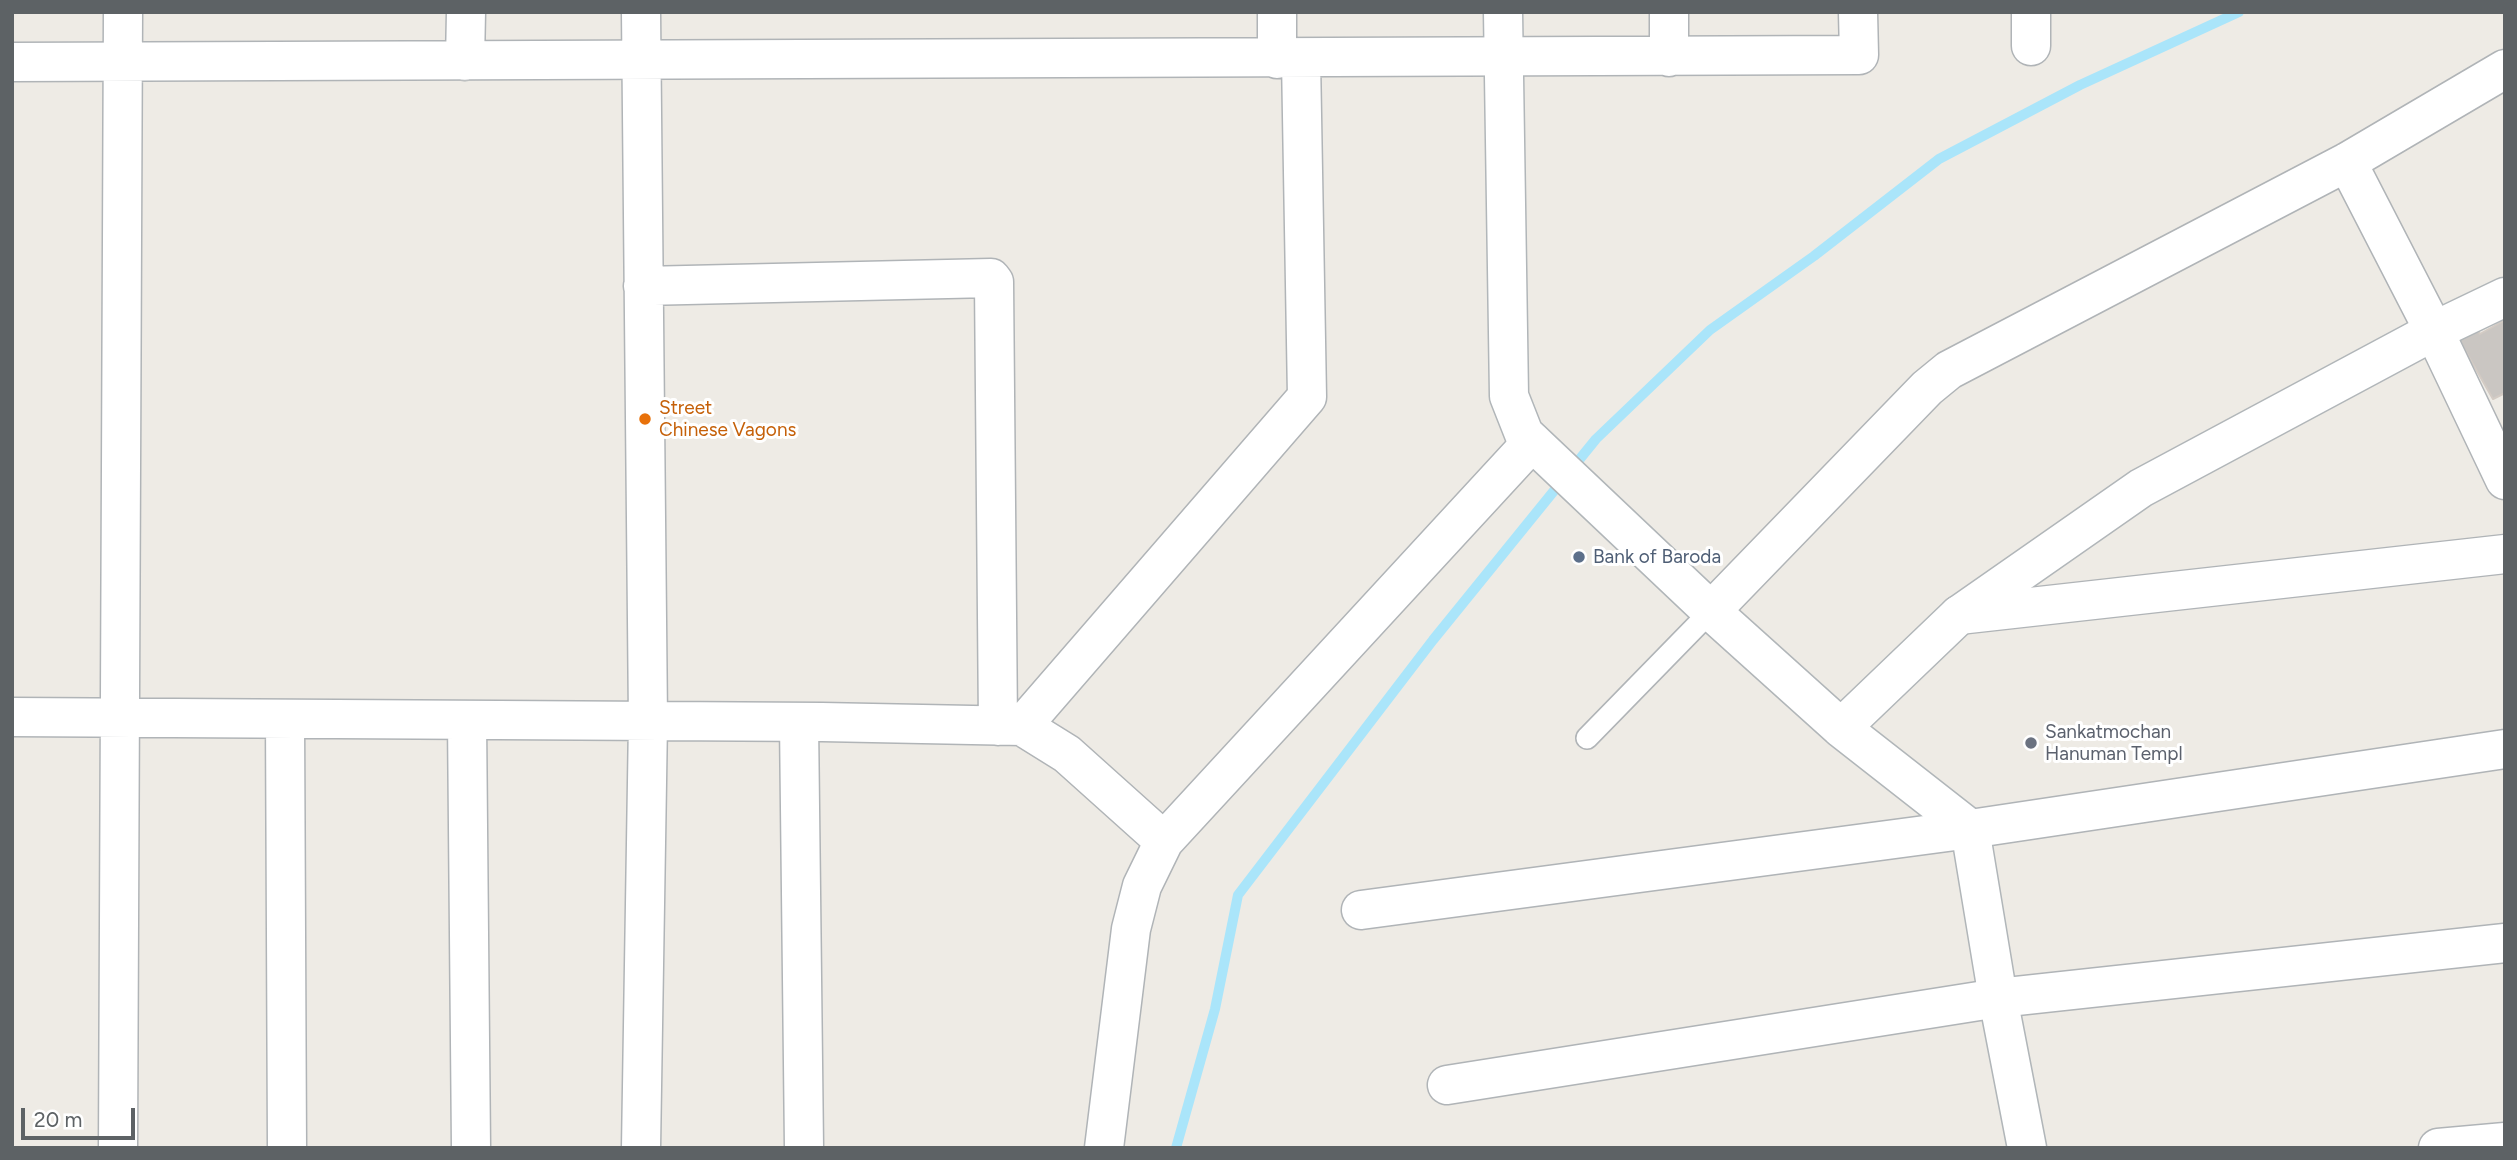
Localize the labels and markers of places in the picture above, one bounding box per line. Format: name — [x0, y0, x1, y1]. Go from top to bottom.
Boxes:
place label: Street Chinese Vagons — [659, 397, 796, 441]
marker: Street Chinese Vagons — [637, 411, 653, 427]
place label: Bank of Baroda — [1593, 546, 1721, 568]
marker: Bank of Baroda — [1571, 549, 1587, 565]
place label: Sankatmochan Hanuman Templ — [2045, 721, 2183, 765]
marker: Sankatmochan Hanuman Templ — [2023, 735, 2039, 751]

